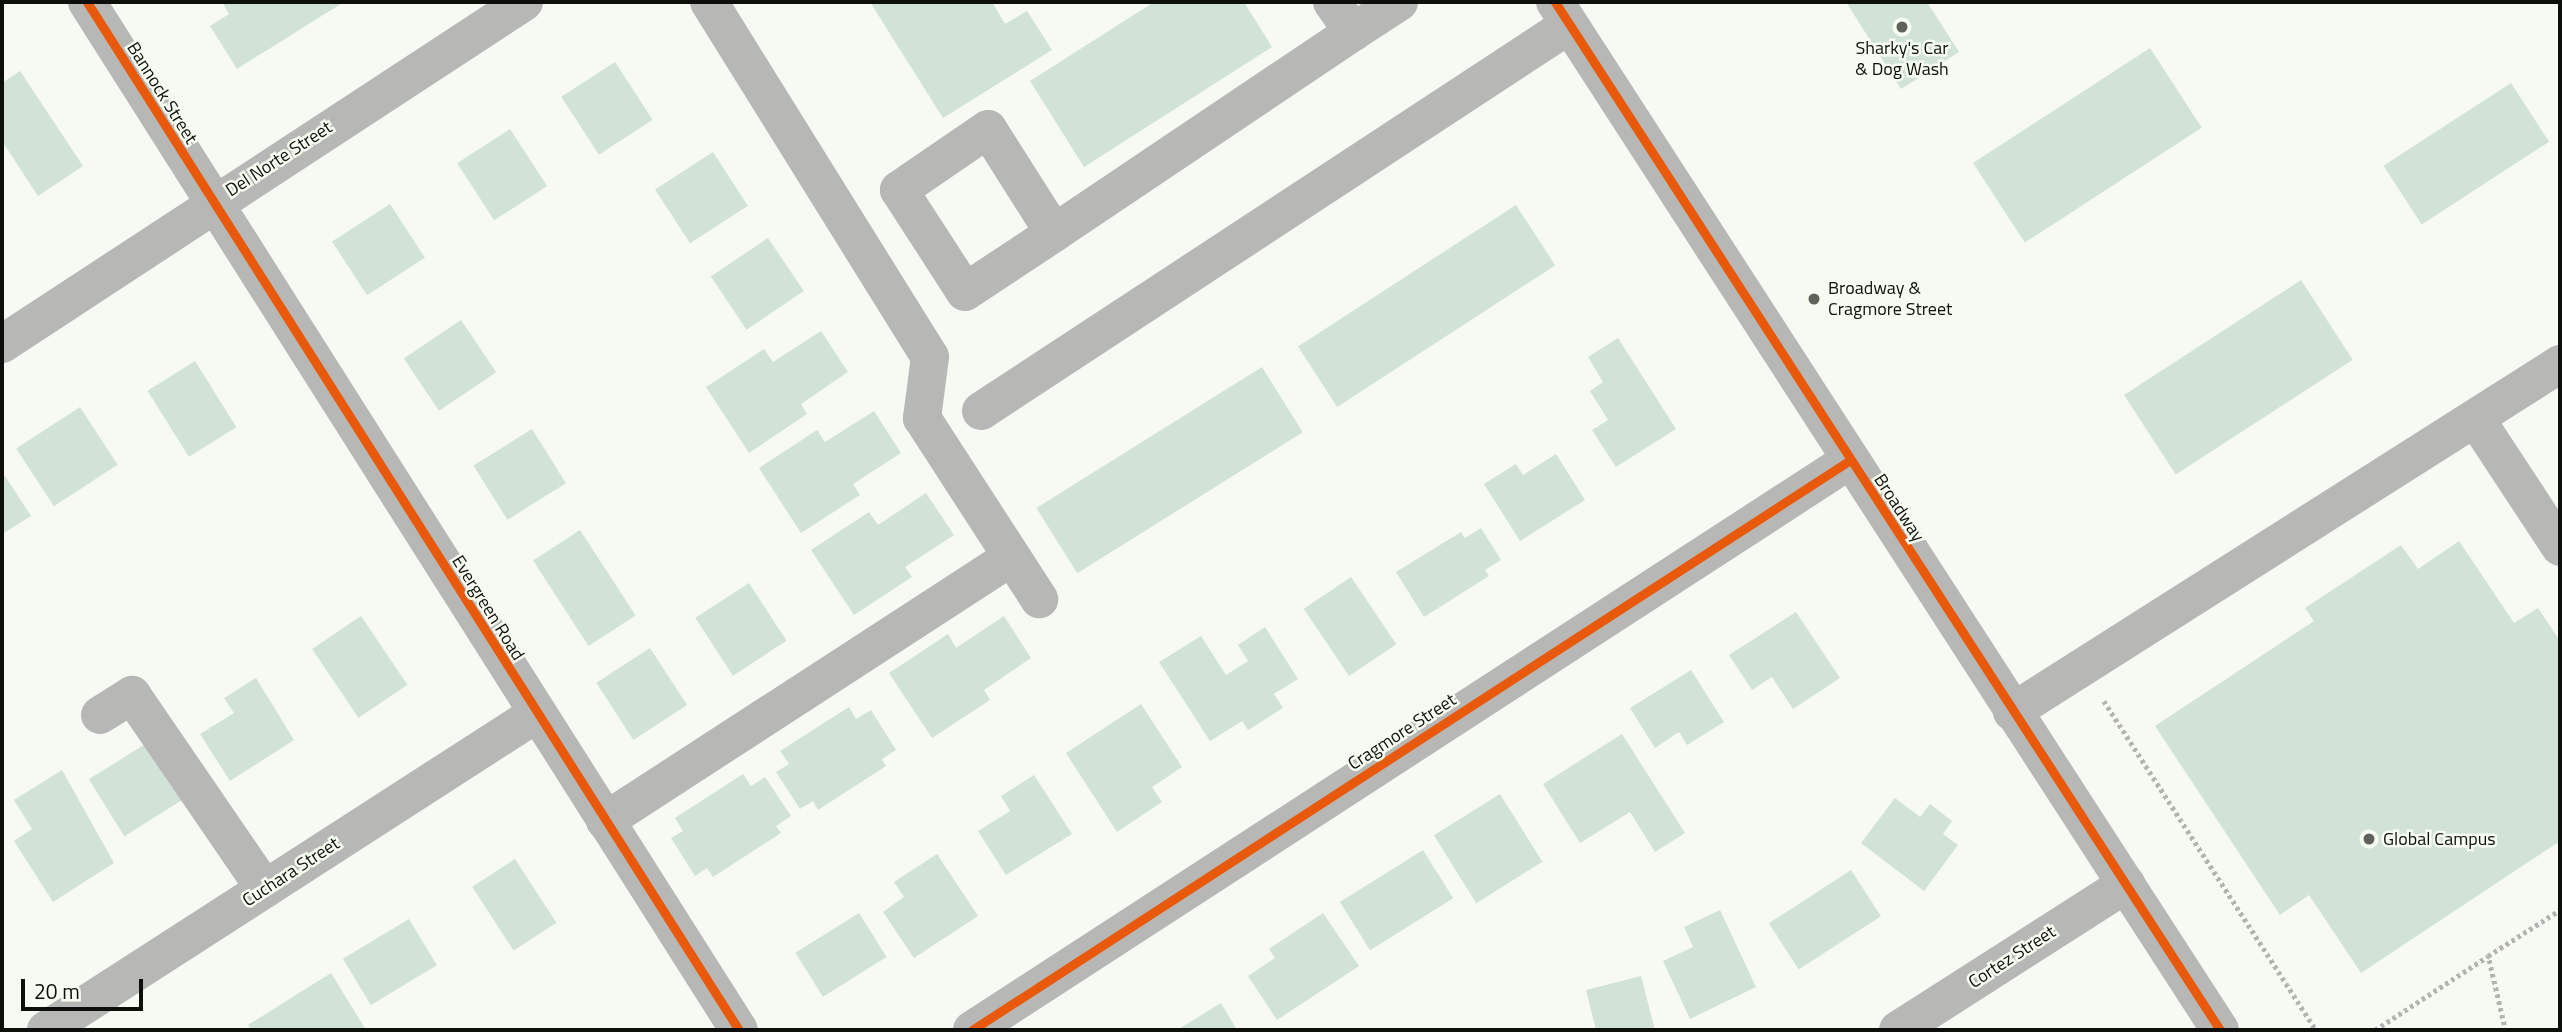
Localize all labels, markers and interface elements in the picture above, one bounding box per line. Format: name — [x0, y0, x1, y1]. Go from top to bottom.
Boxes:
marker: Sharky's Car & Dog Wash — [1894, 19, 1910, 35]
street label: Bannock Street — [122, 38, 202, 148]
place label: Sharky's Car & Dog Wash — [1855, 38, 1949, 80]
street label: Del Norte Street — [222, 117, 336, 201]
place label: Broadway & Cragmore Street — [1828, 278, 1952, 320]
marker: Broadway & Cragmore Street — [1806, 291, 1822, 307]
street label: Broadway — [1869, 470, 1929, 546]
street label: Evergreen Road — [447, 552, 529, 664]
street label: Cragmore Street — [1344, 689, 1460, 775]
place label: Global Campus — [2383, 828, 2496, 850]
marker: Global Campus — [2361, 831, 2377, 847]
street label: Cuchara Street — [238, 833, 344, 911]
street label: Cortez Street — [1964, 921, 2060, 993]
scale bar — [24, 965, 147, 1009]
text: 20 m — [34, 975, 80, 1007]

